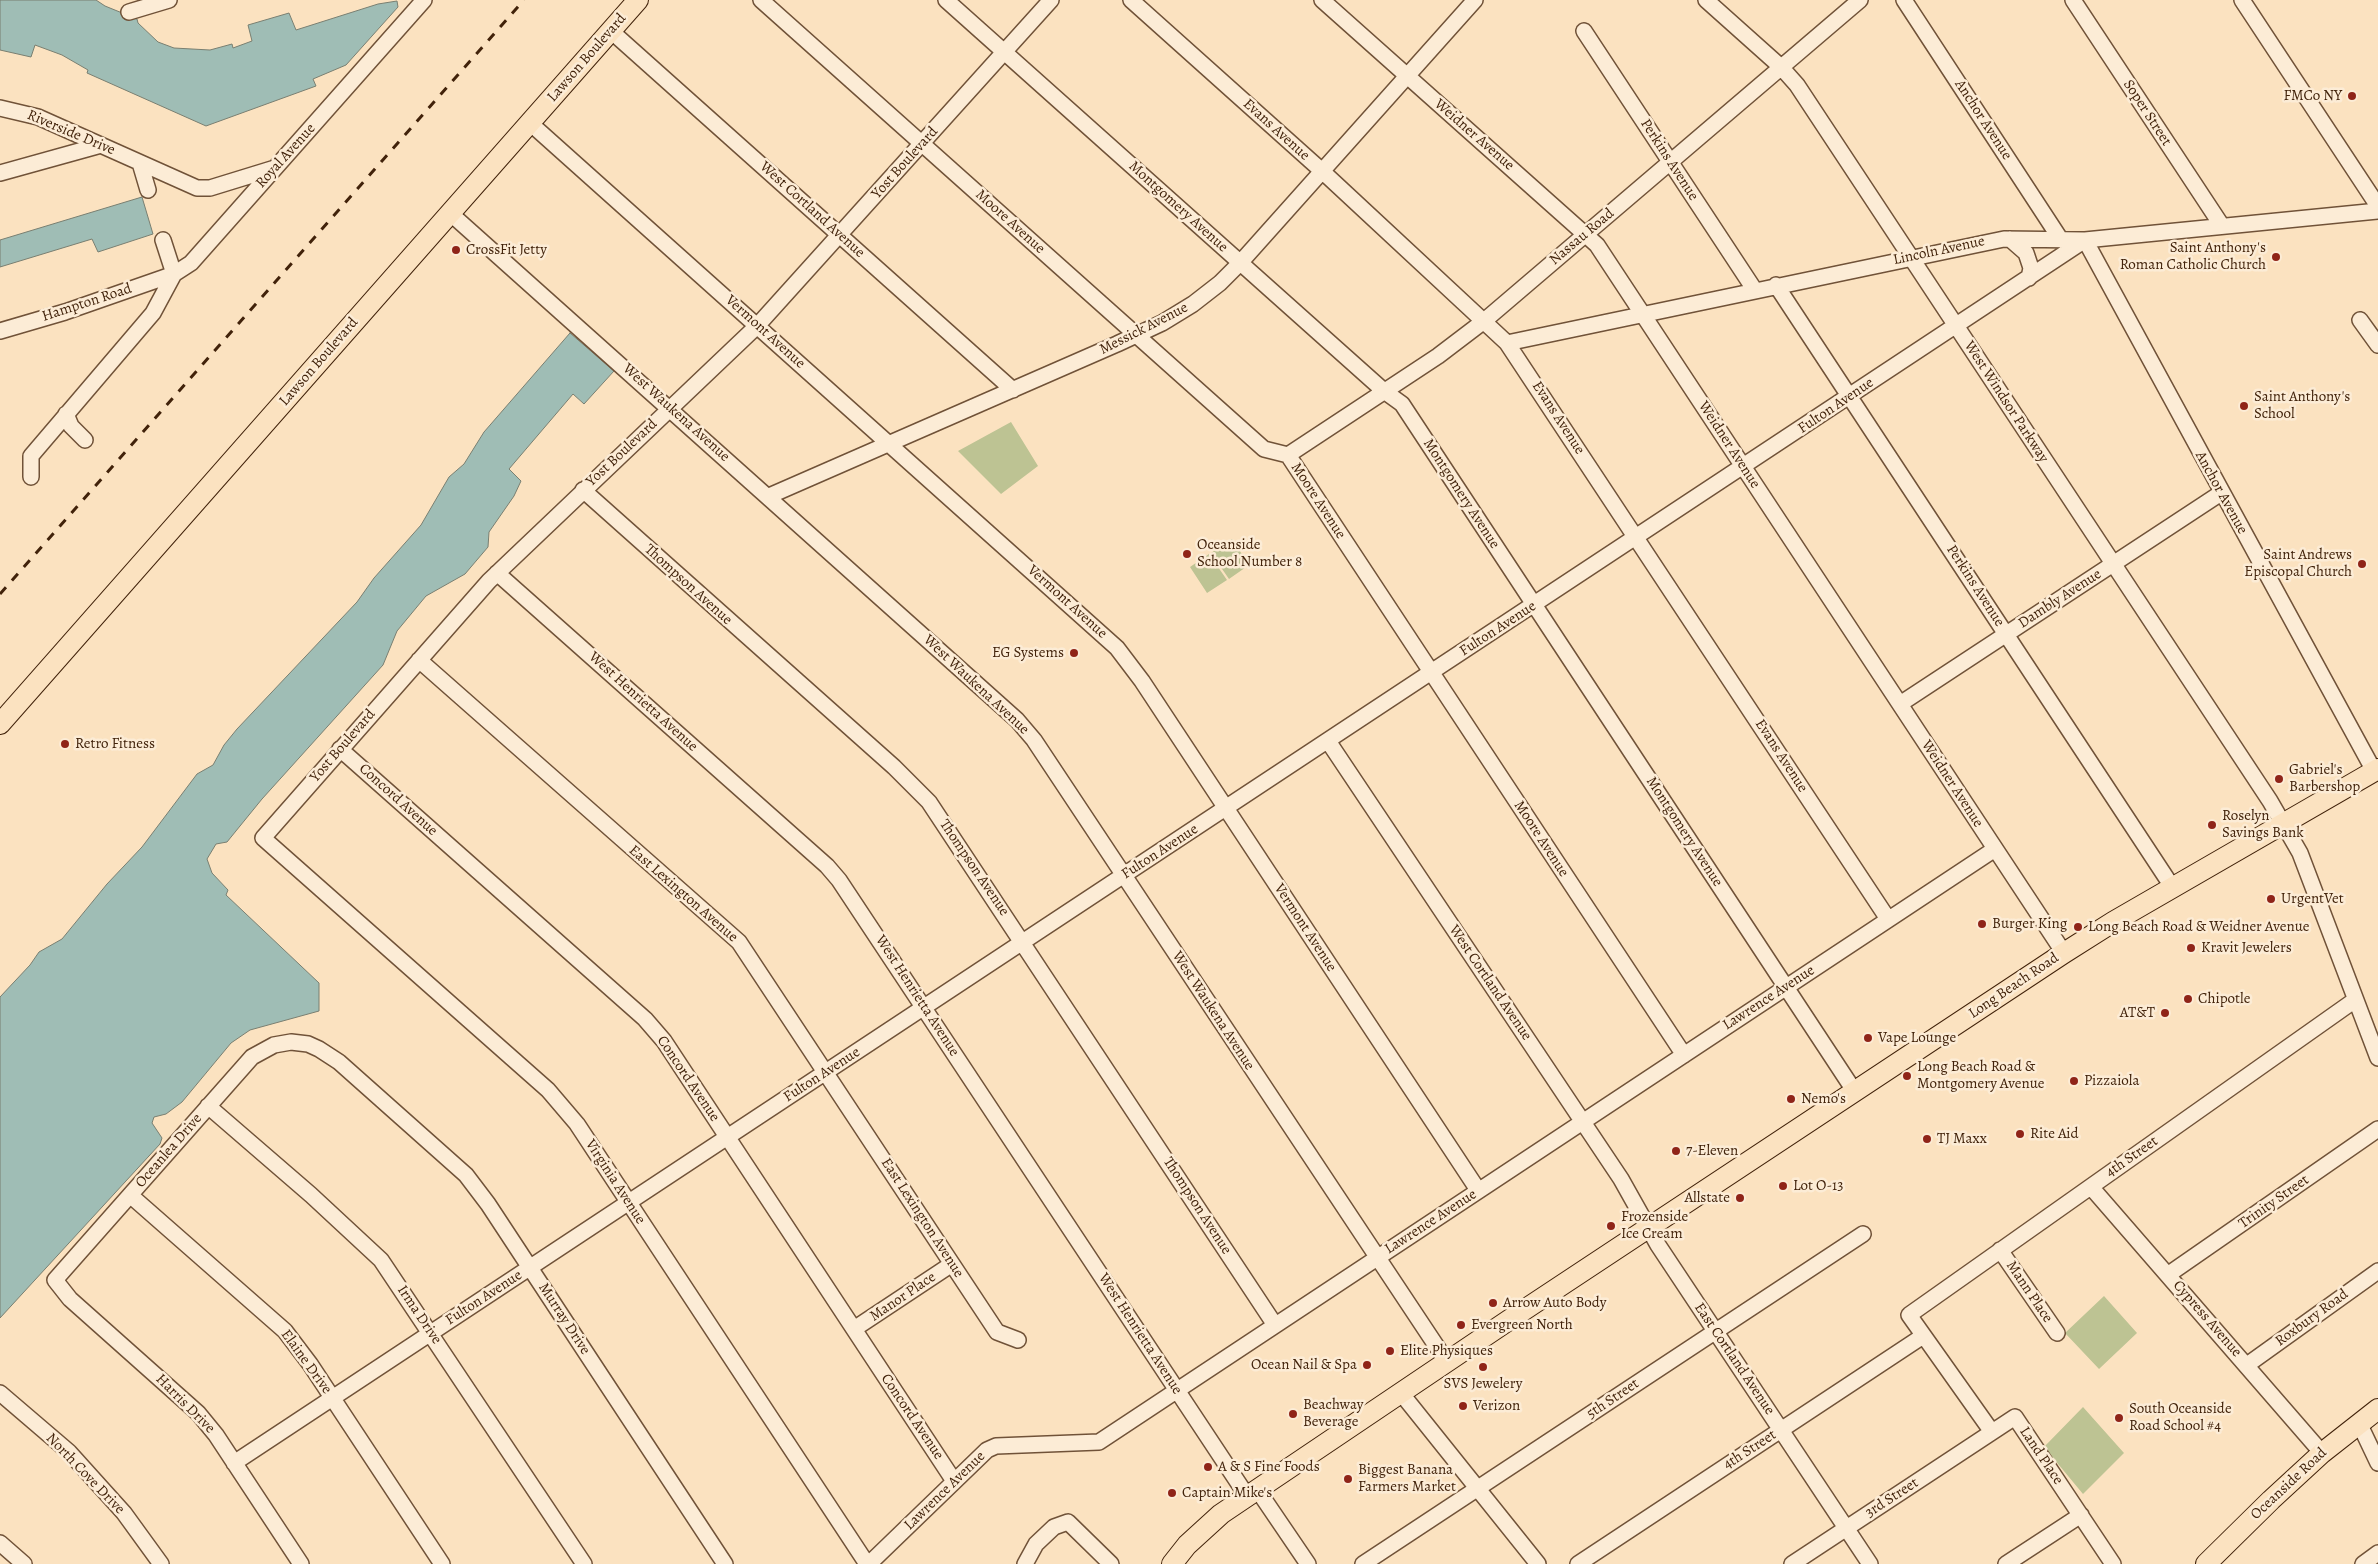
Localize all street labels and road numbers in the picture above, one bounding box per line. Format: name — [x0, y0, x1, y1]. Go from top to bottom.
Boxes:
street label: Lawson Boulevard — [544, 10, 630, 106]
street label: Soper Street — [2119, 76, 2175, 150]
street label: Anchor Avenue — [1950, 77, 2016, 163]
street label: Evans Avenue — [1239, 95, 1313, 165]
street label: Weidner Avenue — [1430, 95, 1518, 175]
street label: Riverside Drive — [24, 106, 118, 160]
street label: Perkins Avenue — [1636, 116, 1702, 204]
street label: Royal Avenue — [252, 120, 320, 192]
street label: Yost Boulevard — [868, 123, 942, 203]
street label: West Cortland Avenue — [756, 158, 868, 262]
street label: Montgomery Avenue — [1125, 158, 1231, 256]
street label: Moore Avenue — [972, 186, 1048, 258]
street label: Nassau Road — [1546, 205, 1618, 269]
street label: Lincoln Avenue — [1892, 233, 1986, 269]
street label: Hampton Road — [40, 280, 134, 326]
street label: Vermont Avenue — [721, 291, 809, 373]
street label: Messick Avenue — [1097, 299, 1191, 359]
street label: Lawson Boulevard — [276, 314, 362, 410]
street label: West Windsor Parkway — [1960, 338, 2052, 466]
street label: West Waukena Avenue — [619, 360, 733, 466]
street label: Fulton Avenue — [1795, 374, 1877, 438]
street label: Evans Avenue — [1528, 378, 1588, 458]
street label: Weidner Avenue — [1694, 398, 1764, 492]
street label: Yost Boulevard — [583, 415, 661, 491]
street label: Montgomery Avenue — [1419, 436, 1503, 552]
street label: Anchor Avenue — [2191, 448, 2251, 538]
street label: Moore Avenue — [1287, 459, 1349, 543]
street label: Thompson Avenue — [640, 541, 736, 629]
street label: Perkins Avenue — [1942, 542, 2008, 630]
street label: Vermont Avenue — [1023, 561, 1111, 643]
street label: Dambly Avenue — [2015, 565, 2105, 633]
street label: Fulton Avenue — [1456, 598, 1540, 660]
street label: West Waukena Avenue — [919, 631, 1033, 739]
street label: West Henrietta Avenue — [585, 648, 701, 756]
street label: Yost Boulevard — [306, 706, 380, 786]
street label: Evans Avenue — [1751, 716, 1811, 796]
street label: Weidner Avenue — [1917, 737, 1987, 831]
street label: Concord Avenue — [355, 760, 441, 840]
street label: Montgomery Avenue — [1642, 774, 1726, 890]
street label: Moore Avenue — [1510, 797, 1572, 881]
street label: Thompson Avenue — [935, 817, 1013, 919]
street label: Fulton Avenue — [1118, 821, 1202, 883]
street label: East Lexington Avenue — [625, 842, 741, 946]
street label: Vermont Avenue — [1270, 881, 1340, 975]
street label: West Cortland Avenue — [1445, 922, 1535, 1044]
street label: West Henrietta Avenue — [871, 932, 963, 1060]
street label: West Waukena Avenue — [1168, 948, 1258, 1074]
street label: Long Beach Road — [1965, 949, 2063, 1023]
street label: Lawrence Avenue — [1720, 962, 1818, 1034]
street label: Concord Avenue — [653, 1033, 723, 1125]
street label: Fulton Avenue — [780, 1044, 864, 1106]
street label: Oceanlea Drive — [132, 1110, 206, 1192]
street label: 4th Street — [2102, 1133, 2162, 1181]
street label: Virginia Avenue — [581, 1136, 649, 1228]
street label: Thompson Avenue — [1159, 1154, 1235, 1258]
street label: East Lexington Avenue — [877, 1155, 967, 1281]
street label: Trinity Street — [2235, 1171, 2313, 1233]
street label: Lawrence Avenue — [1382, 1186, 1480, 1258]
street label: Mann Place — [2002, 1258, 2056, 1326]
street label: Fulton Avenue — [442, 1267, 526, 1329]
street label: Manor Place — [867, 1268, 939, 1326]
street label: West Henrietta Avenue — [1094, 1270, 1186, 1398]
street label: Cypress Avenue — [2169, 1277, 2245, 1361]
street label: Murray Drive — [534, 1280, 594, 1358]
street label: Irma Drive — [393, 1282, 445, 1348]
street label: Roxbury Road — [2272, 1286, 2352, 1350]
street label: East Cortland Avenue — [1690, 1300, 1778, 1418]
street label: Elaine Drive — [277, 1326, 335, 1398]
street label: Harris Drive — [152, 1371, 218, 1437]
street label: Concord Avenue — [877, 1371, 947, 1463]
street label: 5th Street — [1583, 1375, 1643, 1423]
street label: Land Place — [2015, 1424, 2067, 1488]
street label: 4th Street — [1720, 1426, 1780, 1474]
street label: North Cove Drive — [42, 1430, 128, 1518]
street label: Oceanside Road — [2247, 1444, 2331, 1524]
street label: Lawrence Avenue — [901, 1448, 989, 1534]
street label: 3rd Street — [1862, 1474, 1922, 1522]

